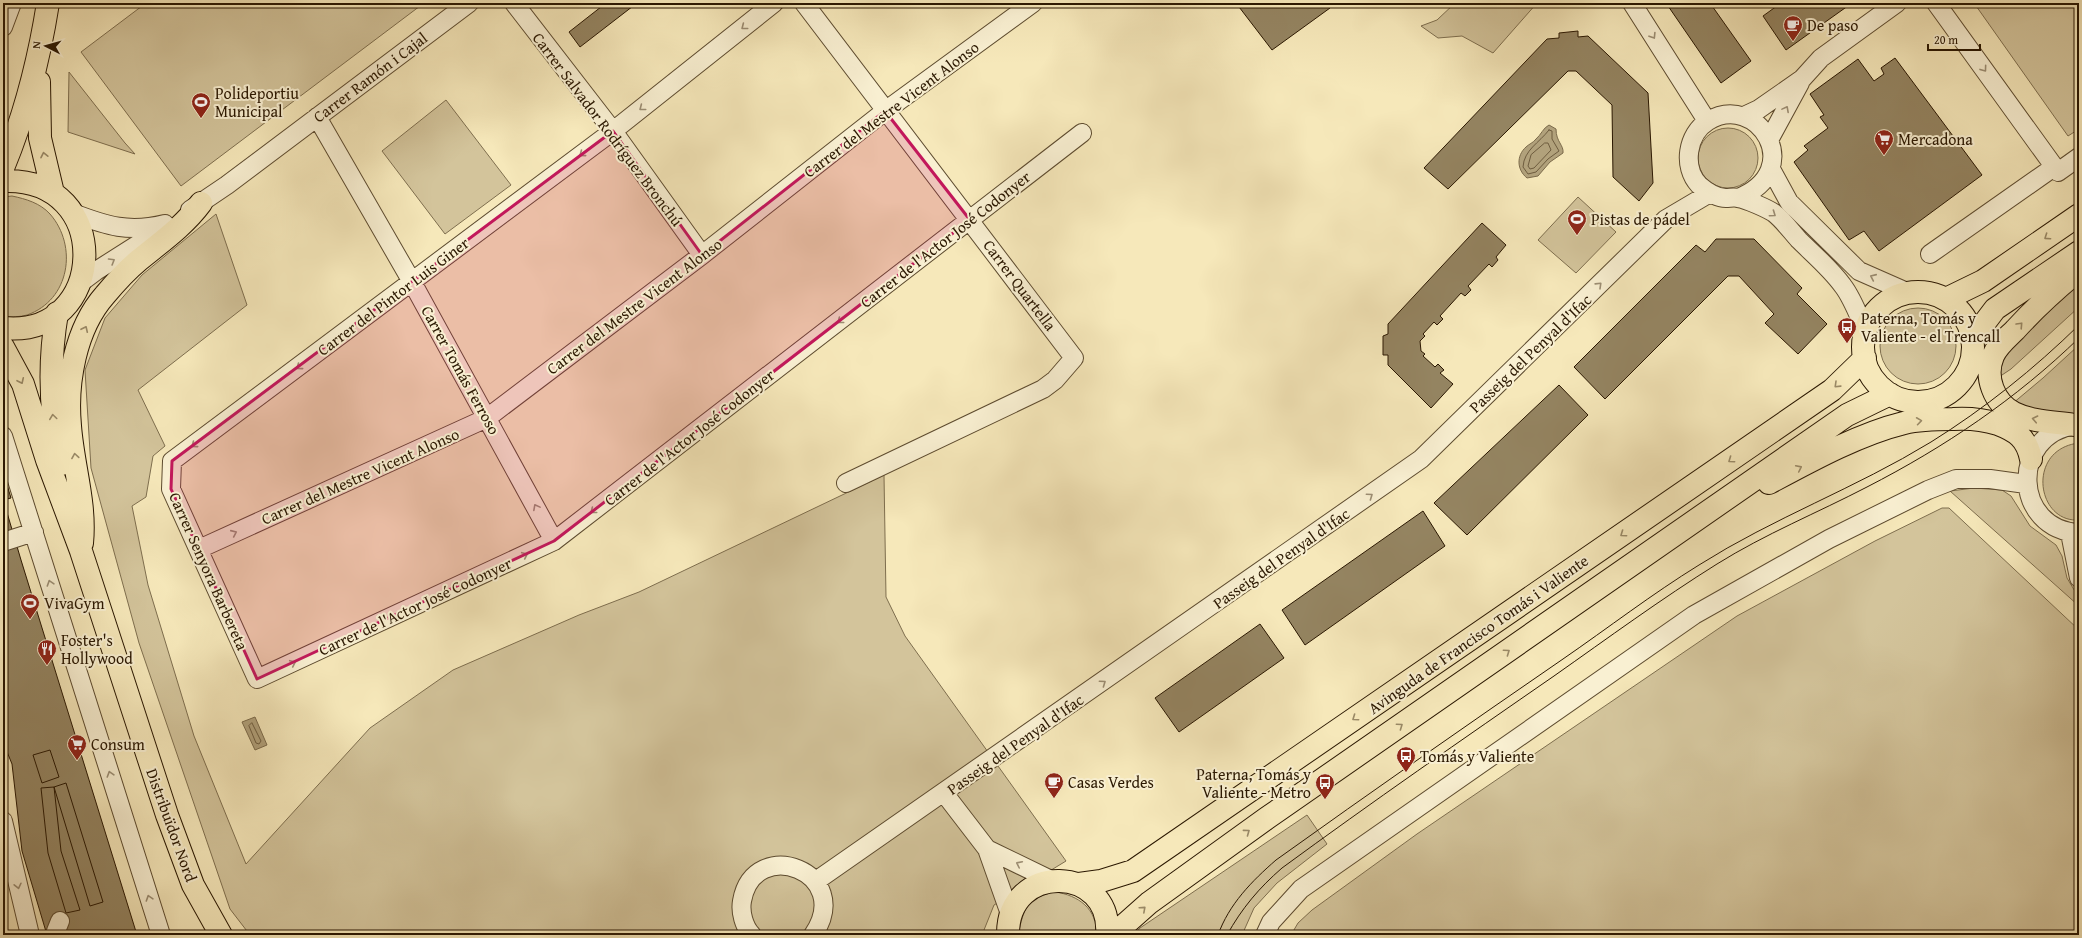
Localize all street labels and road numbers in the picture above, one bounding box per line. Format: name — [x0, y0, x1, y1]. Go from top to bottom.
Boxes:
street label: Carrer Ramón i Cajal — [308, 26, 433, 128]
street label: Carrer Salvador Rodríguez Bronchú — [527, 27, 689, 231]
street label: Carrer del Mestre Vicent Alonso — [798, 35, 984, 183]
street label: Carrer de l'Actor José Codonyer — [855, 164, 1036, 313]
street label: Carrer del Pintor Luis Giner — [312, 231, 474, 361]
street label: Carrer del Mestre Vicent Alonso — [541, 232, 727, 380]
street label: Carrer Quartella — [978, 234, 1063, 336]
street label: Passeig del Penyal d'Ifac — [1463, 288, 1597, 418]
street label: Carrer Tomás Ferroso — [416, 301, 506, 439]
street label: Carrer de l'Actor José Codonyer — [599, 362, 780, 511]
street label: Carrer del Mestre Vicent Alonso — [257, 421, 463, 531]
street label: Carrer Senyora Barbereta — [163, 488, 255, 654]
street label: Passeig del Penyal d'Ifac — [1208, 502, 1354, 614]
street label: Avinguda de Francisco Tomás i Valiente — [1363, 548, 1593, 720]
street label: Carrer de l'Actor José Codonyer — [314, 550, 516, 661]
street label: Passeig del Penyal d'Ifac — [942, 688, 1088, 800]
street label: Distribuïdor Nord — [140, 765, 204, 886]

